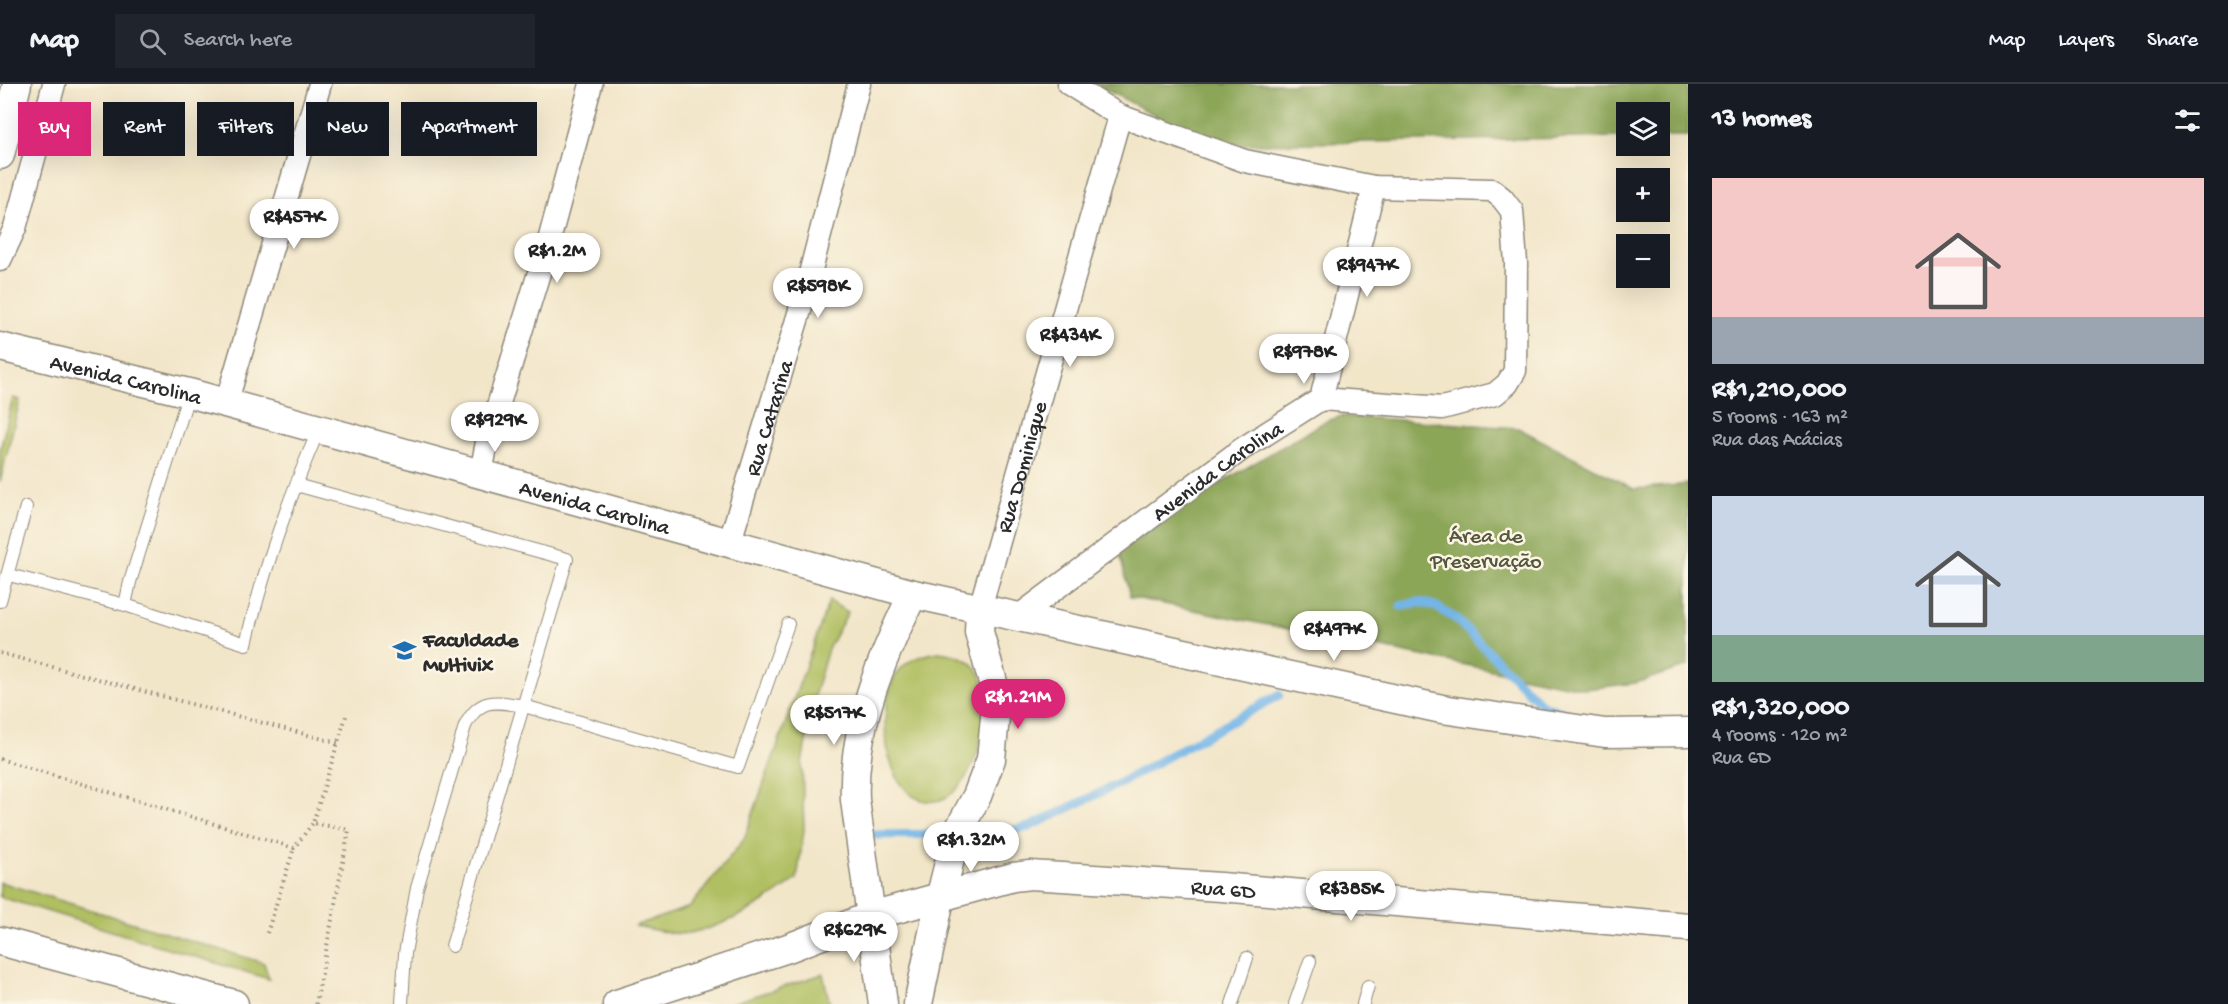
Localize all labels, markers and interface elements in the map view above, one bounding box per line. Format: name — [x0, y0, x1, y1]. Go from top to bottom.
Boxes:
search box — [115, 14, 535, 68]
text: Map — [30, 25, 79, 58]
icon: search — [136, 25, 169, 58]
text: Search here — [184, 28, 292, 54]
text: Map — [1989, 29, 2025, 54]
text: Layers — [2058, 29, 2114, 54]
text: Share — [2147, 29, 2198, 54]
chip: Buy — [18, 102, 91, 156]
chip: Rent — [103, 102, 185, 156]
chip: Filters — [197, 102, 294, 156]
chip: New — [306, 102, 389, 156]
chip: Apartment — [401, 102, 537, 156]
map controls — [1616, 102, 1670, 288]
button: layers — [1616, 102, 1670, 156]
icon: filters — [2171, 104, 2204, 137]
text: 13 homes — [1712, 105, 1811, 136]
button: + — [1616, 168, 1670, 222]
pin: R$457K — [245, 199, 343, 250]
text: R$457K — [264, 207, 324, 230]
icon: home — [1904, 217, 2012, 325]
pin: R$1.2M — [508, 233, 606, 284]
button: − — [1616, 234, 1670, 288]
text: R$1.2M — [528, 241, 586, 264]
pin: R$947K — [1318, 247, 1416, 298]
text: R$947K — [1337, 255, 1397, 278]
pin: R$598K — [769, 268, 867, 319]
text: R$598K — [787, 276, 849, 299]
pin: R$434K — [1021, 317, 1119, 368]
text: R$434K — [1040, 325, 1100, 348]
pin: R$978K — [1255, 334, 1353, 385]
text: R$978K — [1273, 342, 1335, 365]
street label: Avenida Carolina — [47, 351, 205, 413]
street label: Rua Catarina — [741, 357, 801, 480]
text: R$1,210,000 — [1712, 376, 1846, 407]
street label: Rua Dominique — [993, 398, 1055, 536]
pin: R$929K — [446, 402, 544, 453]
text: 5 rooms · 163 m² — [1712, 407, 1848, 430]
text: R$929K — [465, 410, 525, 433]
street label: Avenida Carolina — [1148, 417, 1290, 529]
text: Rua das Acácias — [1712, 430, 1842, 453]
street label: Avenida Carolina — [516, 476, 673, 543]
park label: Área de Preservação — [1429, 525, 1542, 576]
icon: home — [1904, 535, 2012, 643]
pin: R$497K — [1285, 611, 1383, 662]
text: R$497K — [1304, 619, 1364, 642]
place label: Faculdade Multivix — [422, 629, 519, 680]
school or university icon: Faculdade Multivix — [392, 638, 418, 664]
pin: R$1.21M — [963, 679, 1073, 730]
text: R$1.21M — [985, 687, 1051, 710]
text: R$1,320,000 — [1712, 694, 1849, 725]
pin: R$517K — [785, 695, 883, 746]
text: R$517K — [804, 703, 864, 726]
text: 4 rooms · 120 m² — [1712, 725, 1847, 748]
text: Rua 6D — [1712, 748, 1771, 771]
pin: R$1.32M — [916, 822, 1026, 873]
text: R$1.32M — [937, 830, 1005, 853]
pin: R$385K — [1302, 871, 1400, 922]
street label: Rua 6D — [1190, 876, 1257, 907]
text: R$385K — [1320, 879, 1382, 902]
pin: R$629K — [805, 912, 903, 963]
text: R$629K — [824, 920, 884, 943]

